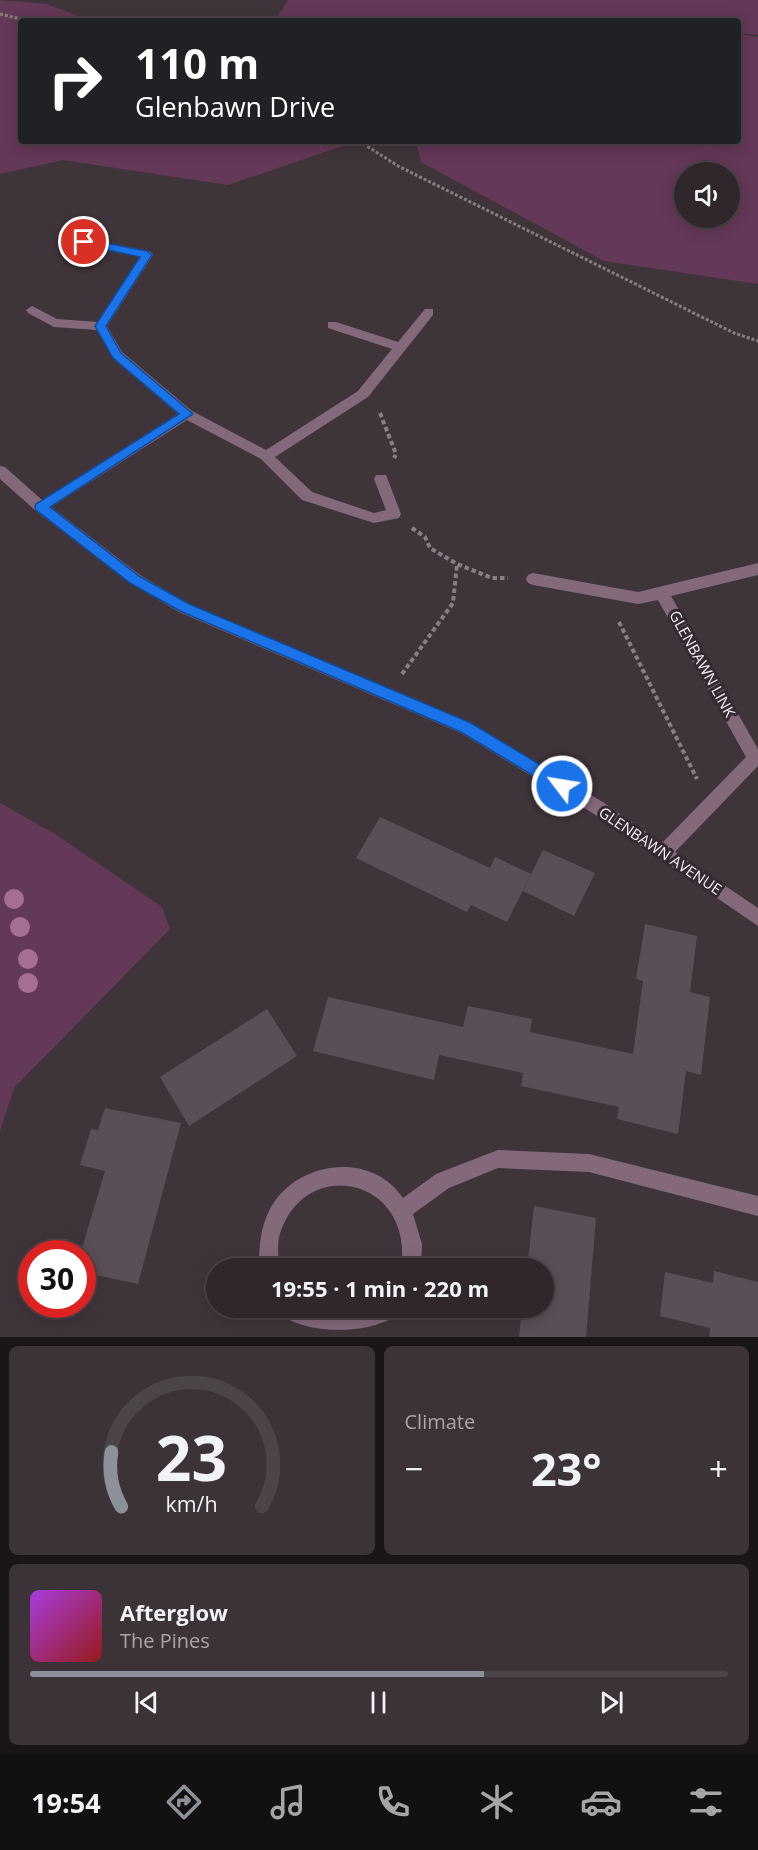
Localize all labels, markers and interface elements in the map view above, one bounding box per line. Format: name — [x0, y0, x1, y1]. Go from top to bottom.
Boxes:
text: 110 m — [135, 34, 259, 91]
icon: right — [36, 42, 114, 120]
text: Glenbawn Drive — [135, 88, 335, 125]
map controls — [674, 162, 740, 228]
button: sound — [674, 162, 740, 228]
pin — [58, 216, 109, 267]
icon: arrive — [67, 225, 100, 258]
street label: GLENBAWN LINK — [665, 607, 741, 721]
position arrow — [530, 754, 594, 818]
street label: GLENBAWN AVENUE — [595, 802, 726, 899]
speed limit sign: 30 — [18, 1240, 96, 1318]
text: 19:55 · 1 min · 220 m — [271, 1273, 489, 1303]
text: Climate — [405, 1408, 475, 1435]
text: 23 — [156, 1414, 227, 1499]
text: 23° — [531, 1438, 602, 1499]
text: − — [405, 1446, 423, 1491]
text: + — [709, 1446, 728, 1491]
text: km/h — [166, 1490, 218, 1519]
text: Afterglow — [120, 1597, 228, 1627]
text: The Pines — [120, 1627, 210, 1654]
icon: previous — [130, 1686, 163, 1719]
icon: pause — [362, 1686, 395, 1719]
icon: next — [595, 1686, 628, 1719]
icon: directions — [163, 1781, 205, 1823]
icon: music — [267, 1781, 309, 1823]
icon: phone — [372, 1781, 414, 1823]
icon: climate — [476, 1781, 518, 1823]
icon: car — [580, 1781, 622, 1823]
icon: filters — [685, 1781, 727, 1823]
text: 19:54 — [31, 1784, 101, 1821]

